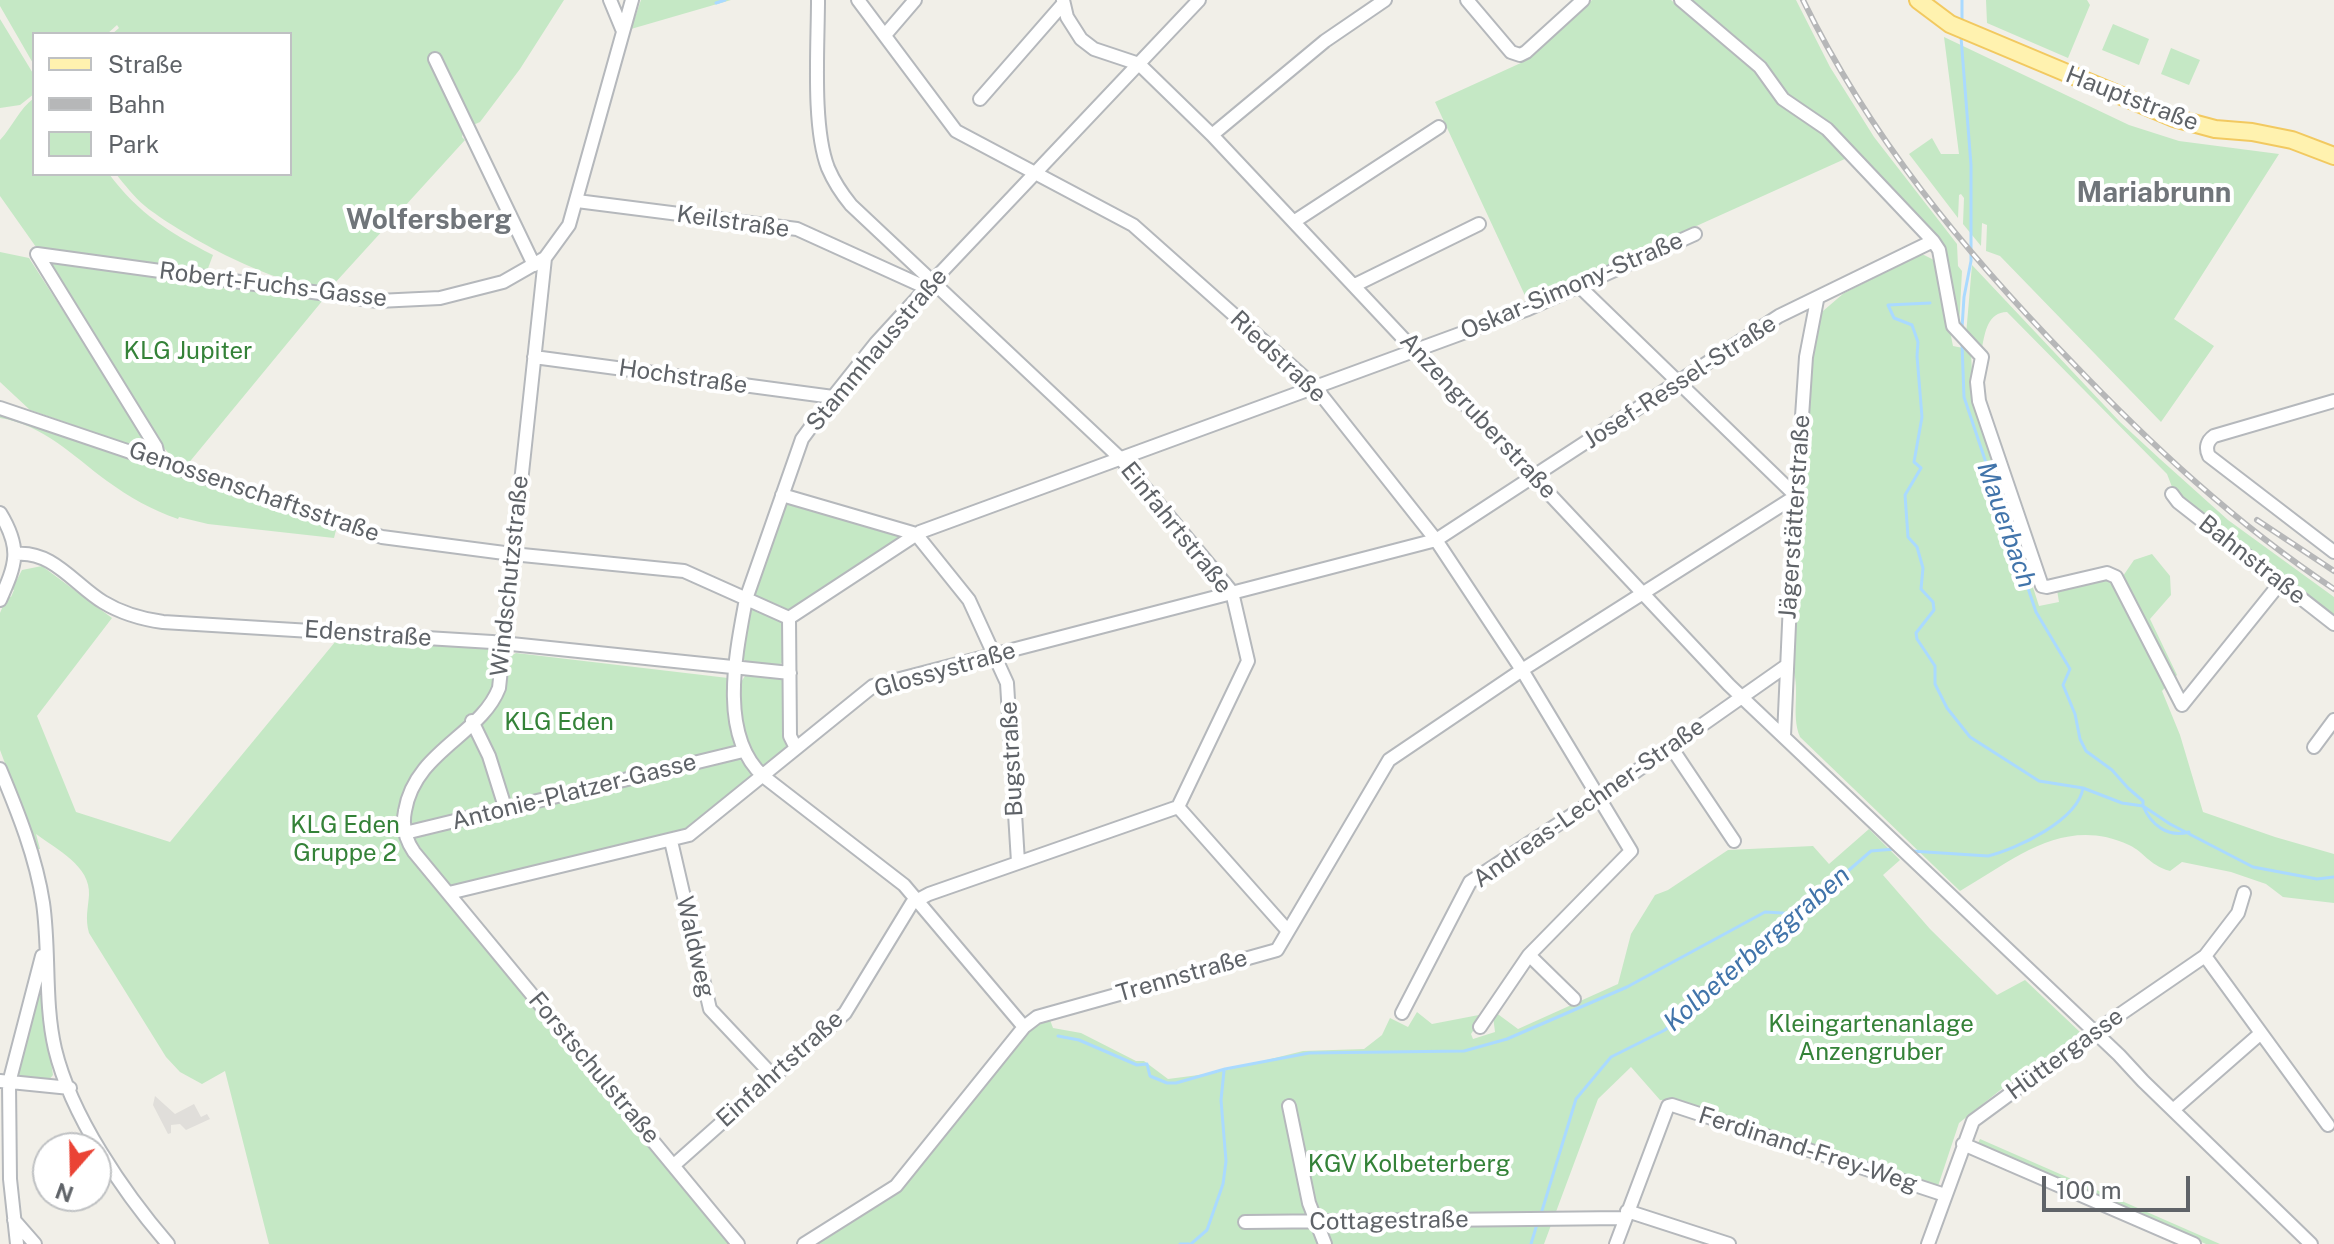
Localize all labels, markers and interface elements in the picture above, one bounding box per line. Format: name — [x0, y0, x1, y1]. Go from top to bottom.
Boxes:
legend — [32, 32, 292, 176]
text: Straße — [108, 50, 183, 78]
street label: Hauptstraße — [2062, 60, 2202, 138]
text: Bahn — [108, 90, 165, 118]
text: Park — [108, 130, 159, 158]
district label: Mariabrunn — [2077, 176, 2231, 210]
street label: Keilstraße — [675, 200, 791, 244]
district label: Wolfersberg — [346, 203, 512, 237]
street label: Oskar-Simony-Straße — [1456, 226, 1688, 346]
street label: Robert-Fuchs-Gasse — [157, 257, 389, 313]
street label: Stammhausstraße — [800, 263, 954, 437]
street label: Riedstraße — [1224, 305, 1332, 409]
street label: Josef-Ressel-Straße — [1578, 309, 1782, 455]
street label: Anzengruberstraße — [1394, 327, 1562, 505]
park label: KLG Jupiter — [124, 338, 252, 366]
street label: Hochstraße — [617, 354, 749, 400]
street label: Jägerstätterstraße — [1773, 414, 1817, 620]
street label: Genossenschaftsstraße — [125, 436, 383, 548]
street label: Einfahrtstraße — [1114, 457, 1238, 599]
water label: Mauerbach — [1970, 458, 2042, 592]
street label: Windschutzstraße — [485, 474, 535, 678]
street label: Bahnstraße — [2193, 509, 2311, 611]
street label: Edenstraße — [303, 615, 433, 653]
street label: Glossystraße — [871, 636, 1019, 704]
street label: Bugstraße — [995, 700, 1029, 818]
park label: KLG Eden — [504, 709, 614, 737]
street label: Andreas-Lechner-Straße — [1468, 712, 1710, 894]
street label: Antonie-Platzer-Gasse — [449, 748, 699, 836]
park label: KLG Eden Gruppe 2 — [290, 812, 400, 868]
water label: Kolbeterberggraben — [1658, 860, 1856, 1038]
street label: Waldweg — [669, 894, 721, 1000]
street label: Trennstraße — [1113, 944, 1251, 1008]
street label: Forstschulstraße — [522, 986, 666, 1150]
street label: Hüttergasse — [2001, 1002, 2129, 1106]
street label: Einfahrtstraße — [711, 1005, 849, 1133]
park label: Kleingartenanlage Anzengruber — [1768, 1011, 1974, 1067]
street label: Ferdinand-Frey-Weg — [1695, 1101, 1921, 1199]
north arrow — [32, 1132, 112, 1212]
park label: KGV Kolbeterberg — [1308, 1151, 1510, 1179]
scale bar — [2046, 1160, 2194, 1210]
text: 100 m — [2056, 1176, 2122, 1204]
text: N — [52, 1178, 77, 1208]
street label: Cottagestraße — [1309, 1205, 1469, 1237]

